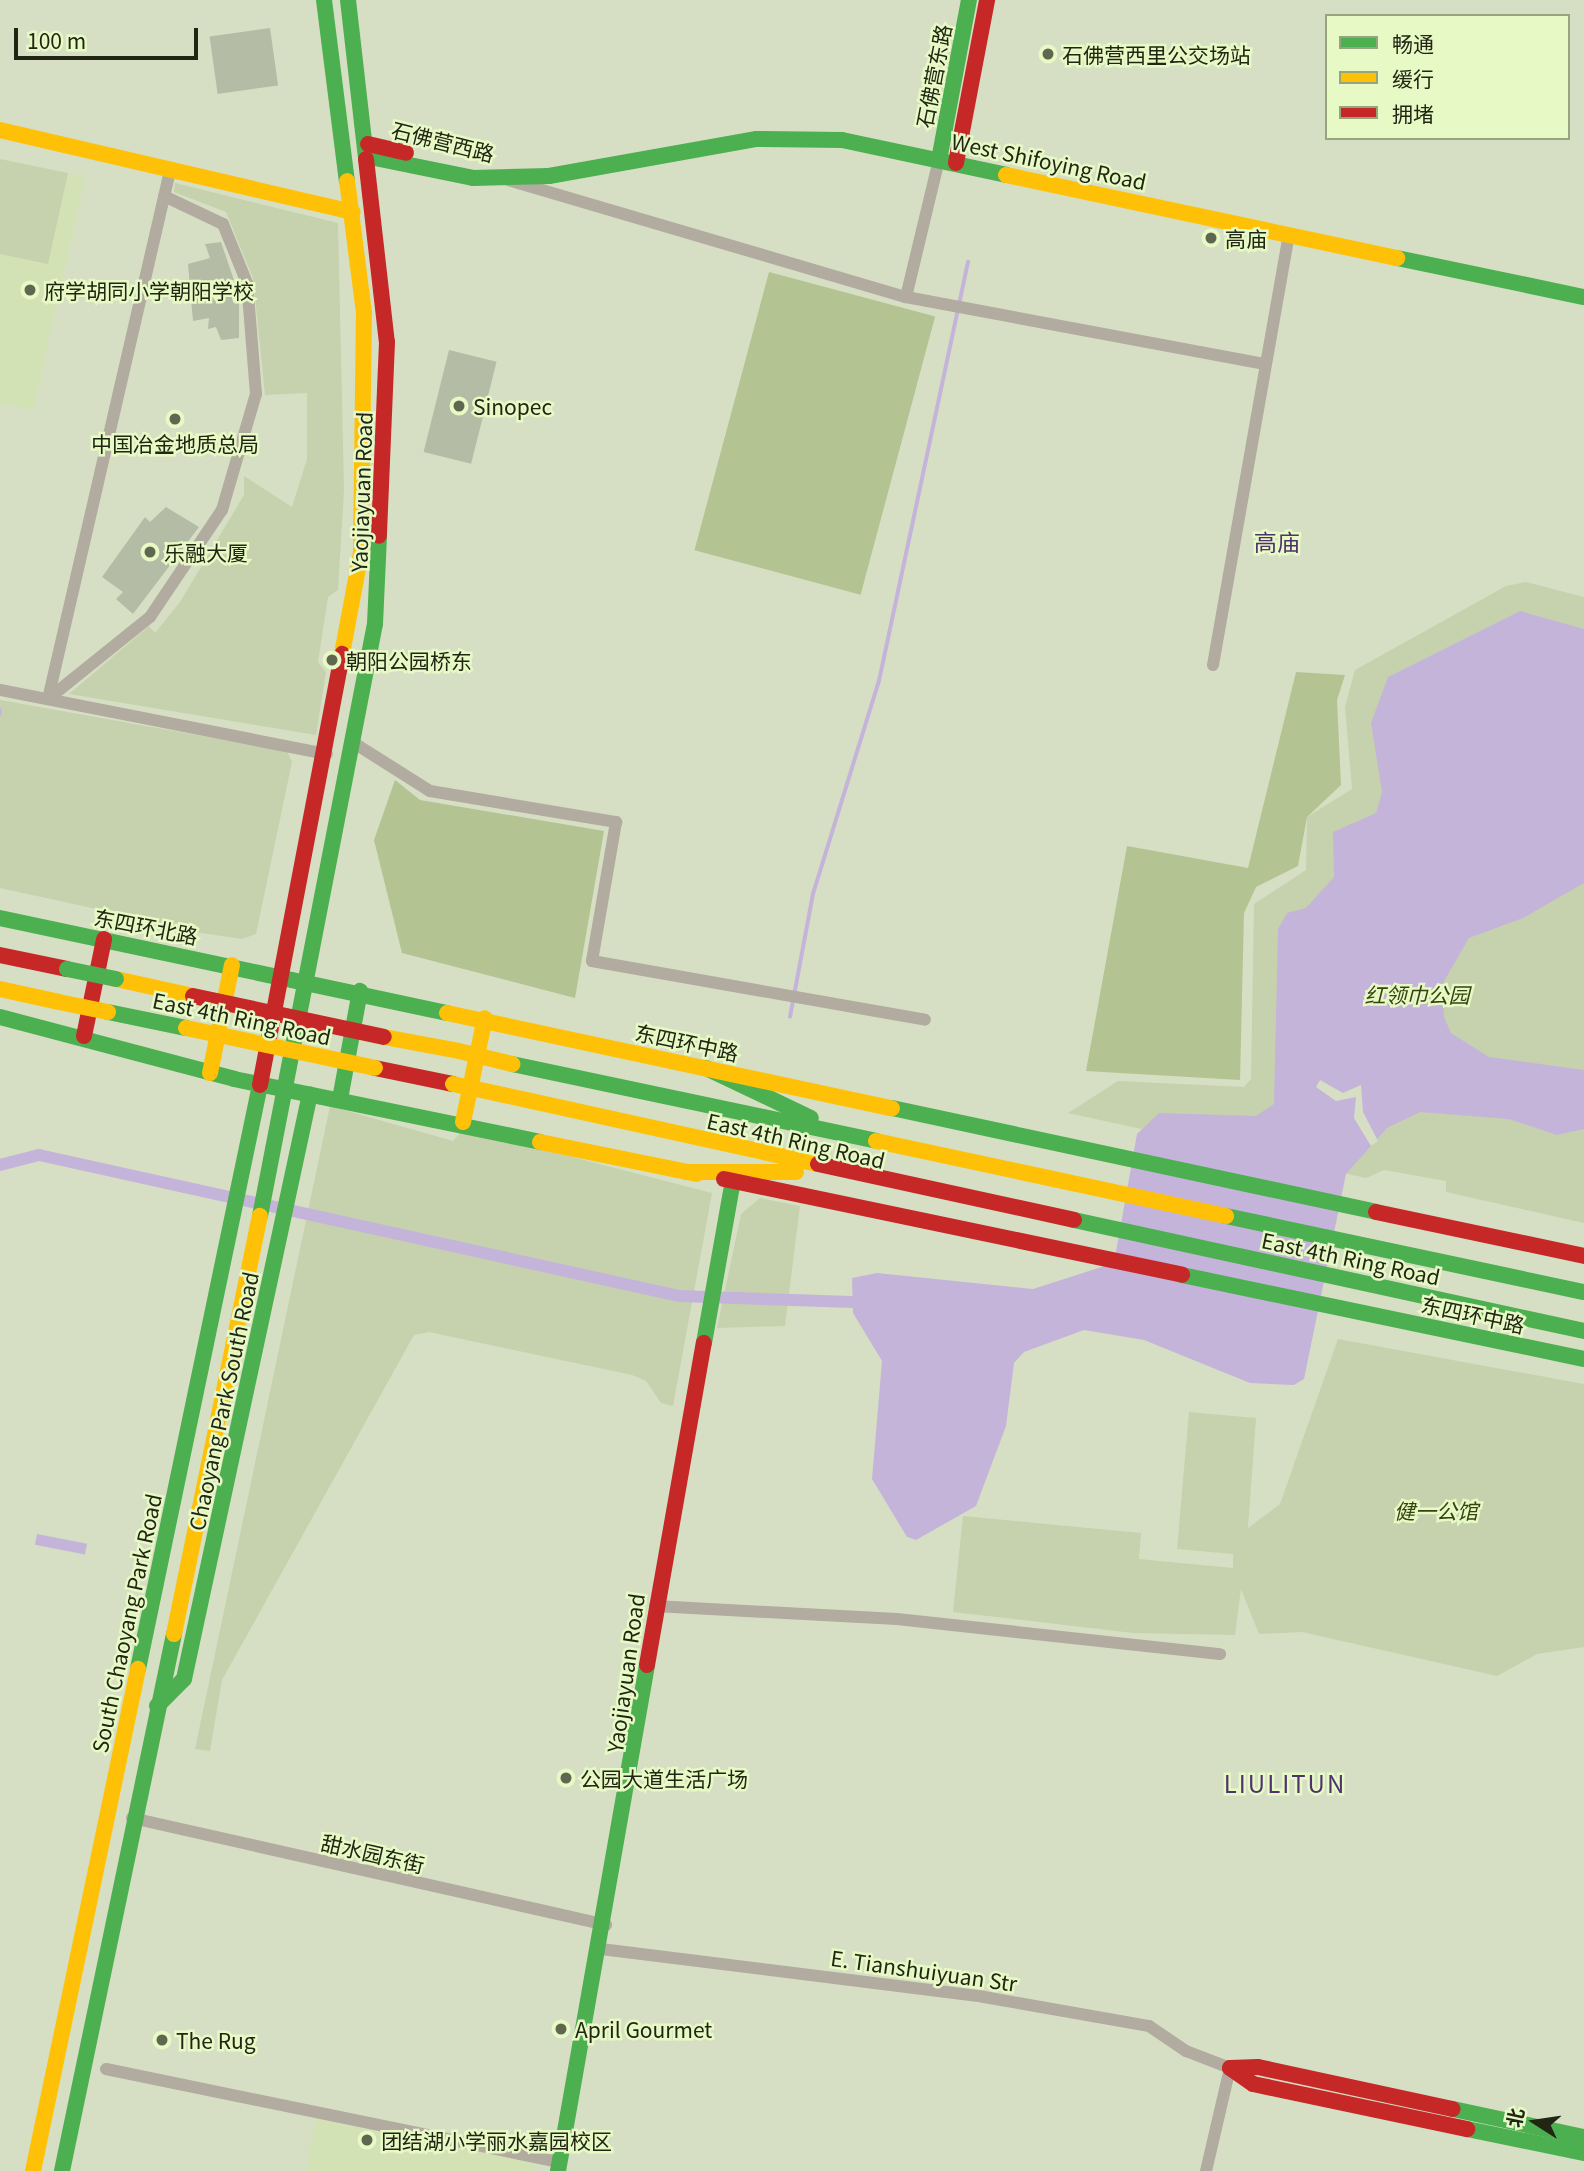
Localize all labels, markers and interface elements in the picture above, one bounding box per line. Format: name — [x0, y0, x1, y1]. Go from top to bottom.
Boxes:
scale bar — [18, 14, 201, 58]
legend — [1325, 14, 1570, 140]
street label: 石佛营东路 — [911, 22, 955, 130]
text: 100 m — [27, 25, 86, 55]
text: 畅通 — [1392, 28, 1434, 58]
place label: 石佛营西里公交场站 — [1062, 41, 1251, 67]
marker: 石佛营西里公交场站 — [1040, 46, 1056, 62]
text: 缓行 — [1392, 63, 1434, 93]
text: 拥堵 — [1392, 98, 1434, 128]
street label: 石佛营西路 — [389, 116, 497, 166]
street label: West Shifoying Road — [949, 128, 1149, 194]
place label: 高庙 — [1225, 225, 1267, 251]
marker: 高庙 — [1203, 230, 1219, 246]
place label: 府学胡同小学朝阳学校 — [44, 277, 254, 303]
marker: 府学胡同小学朝阳学校 — [22, 282, 38, 298]
place label: Sinopec — [473, 393, 552, 419]
marker: Sinopec — [451, 398, 467, 414]
marker: 中国冶金地质总局 — [167, 411, 183, 427]
street label: Yaojiayuan Road — [346, 411, 376, 573]
place label: 中国冶金地质总局 — [91, 430, 259, 456]
district label: 高庙 — [1254, 527, 1300, 555]
place label: 乐融大厦 — [164, 539, 248, 565]
marker: 乐融大厦 — [142, 544, 158, 560]
place label: 朝阳公园桥东 — [346, 647, 472, 673]
marker: 朝阳公园桥东 — [324, 652, 340, 668]
street label: 东四环北路 — [92, 904, 200, 948]
park label: 红领巾公园 — [1365, 981, 1469, 1007]
street label: East 4th Ring Road — [150, 987, 334, 1049]
street label: 东四环中路 — [633, 1019, 741, 1065]
street label: East 4th Ring Road — [705, 1107, 887, 1173]
street label: East 4th Ring Road — [1259, 1227, 1443, 1289]
street label: Chaoyang Park South Road — [183, 1269, 263, 1533]
street label: 东四环中路 — [1419, 1291, 1527, 1337]
street label: South Chaoyang Park Road — [86, 1491, 166, 1755]
park label: 健一公馆 — [1394, 1497, 1478, 1523]
street label: Yaojiayuan Road — [601, 1592, 649, 1754]
place label: 公园大道生活广场 — [580, 1765, 748, 1791]
district label: LIULITUN — [1225, 1769, 1345, 1797]
marker: 公园大道生活广场 — [558, 1770, 574, 1786]
street label: 甜水园东街 — [319, 1829, 427, 1877]
street label: E. Tianshuiyuan Str — [829, 1944, 1019, 1996]
place label: April Gourmet — [575, 2016, 712, 2042]
marker: April Gourmet — [553, 2021, 569, 2037]
place label: The Rug — [176, 2027, 256, 2053]
marker: The Rug — [154, 2032, 170, 2048]
north arrow — [1500, 2087, 1570, 2157]
text: 北 — [1499, 2105, 1529, 2130]
place label: 团结湖小学丽水嘉园校区 — [381, 2127, 612, 2153]
marker: 团结湖小学丽水嘉园校区 — [359, 2132, 375, 2148]

